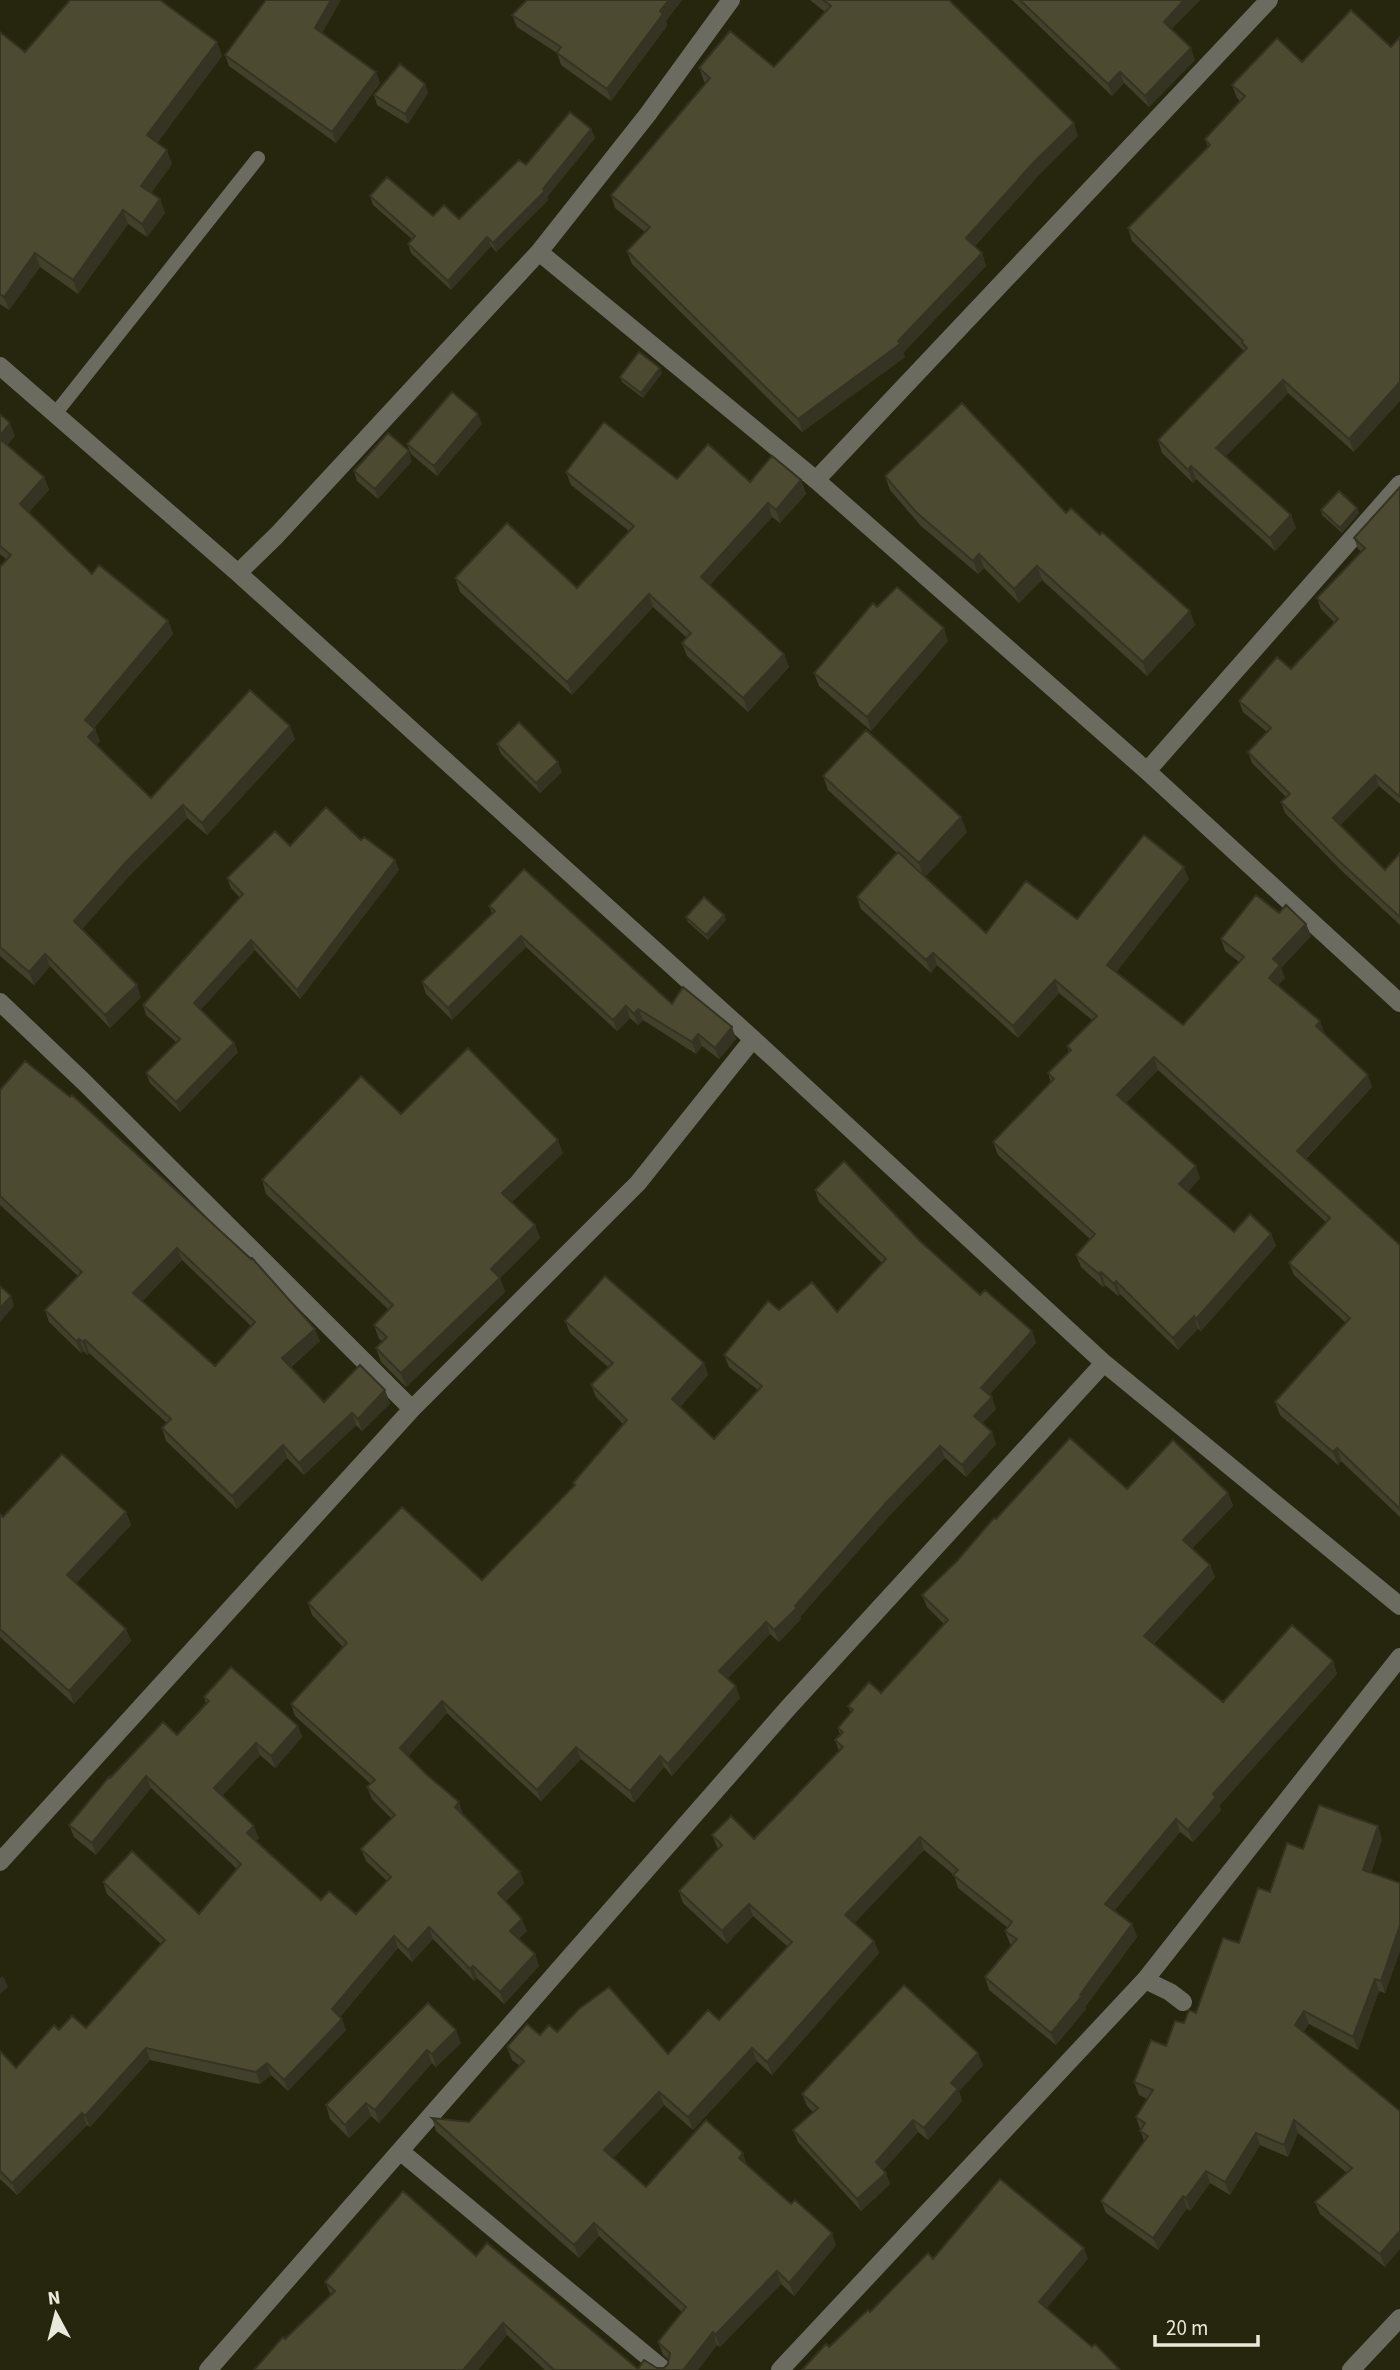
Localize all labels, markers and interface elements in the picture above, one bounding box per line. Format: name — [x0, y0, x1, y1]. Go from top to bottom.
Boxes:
north arrow — [21, 2279, 91, 2349]
text: N — [46, 2284, 62, 2313]
scale bar — [1155, 2304, 1258, 2348]
text: 20 m — [1166, 2313, 1208, 2343]

